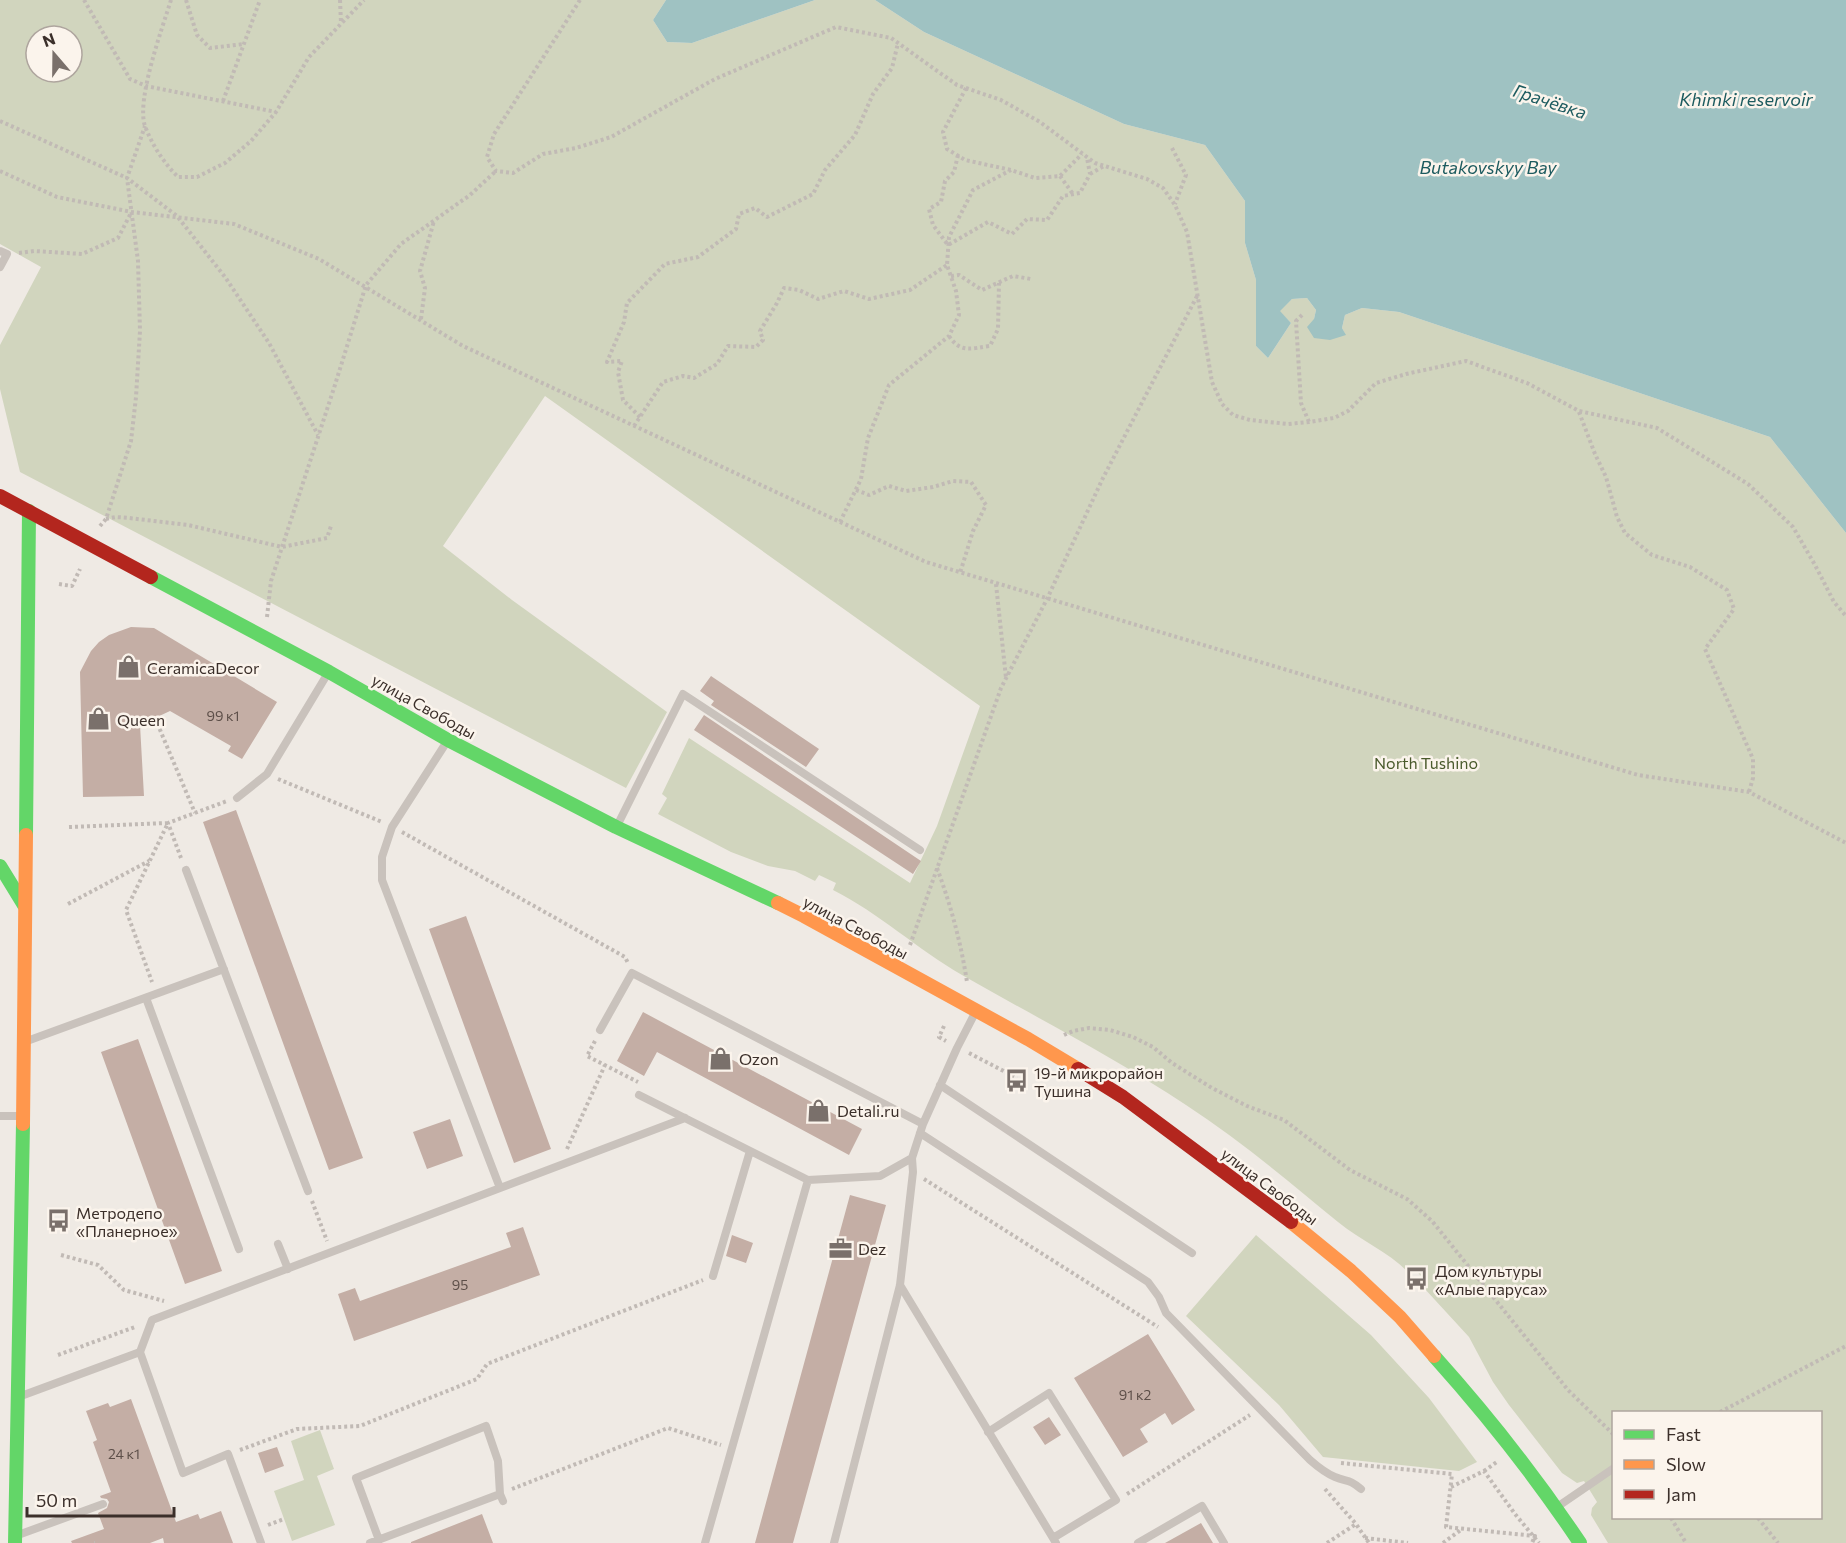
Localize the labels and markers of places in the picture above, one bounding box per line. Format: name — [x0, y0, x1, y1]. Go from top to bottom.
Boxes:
shop icon: CeramicaDecor — [116, 654, 142, 680]
place label: CeramicaDecor — [147, 658, 260, 677]
shop icon: Queen — [86, 706, 112, 732]
place label: Queen — [117, 710, 165, 729]
shop icon: Ozon — [708, 1045, 734, 1071]
place label: Ozon — [739, 1049, 779, 1068]
place label: 19-й микрорайон Тушина — [1034, 1063, 1163, 1100]
bus stop icon: 19-й микрорайон Тушина — [1003, 1068, 1029, 1094]
shop icon: Detali.ru — [806, 1097, 832, 1123]
place label: Detali.ru — [837, 1101, 899, 1120]
place label: Метродепо «Планерное» — [76, 1203, 178, 1240]
bus stop icon: Метродепо «Планерное» — [45, 1208, 71, 1234]
office icon: Dez — [827, 1235, 853, 1261]
place label: Dez — [858, 1239, 886, 1258]
place label: Дом культуры «Алые паруса» — [1435, 1261, 1547, 1298]
bus stop icon: Дом культуры «Алые паруса» — [1404, 1266, 1430, 1292]

